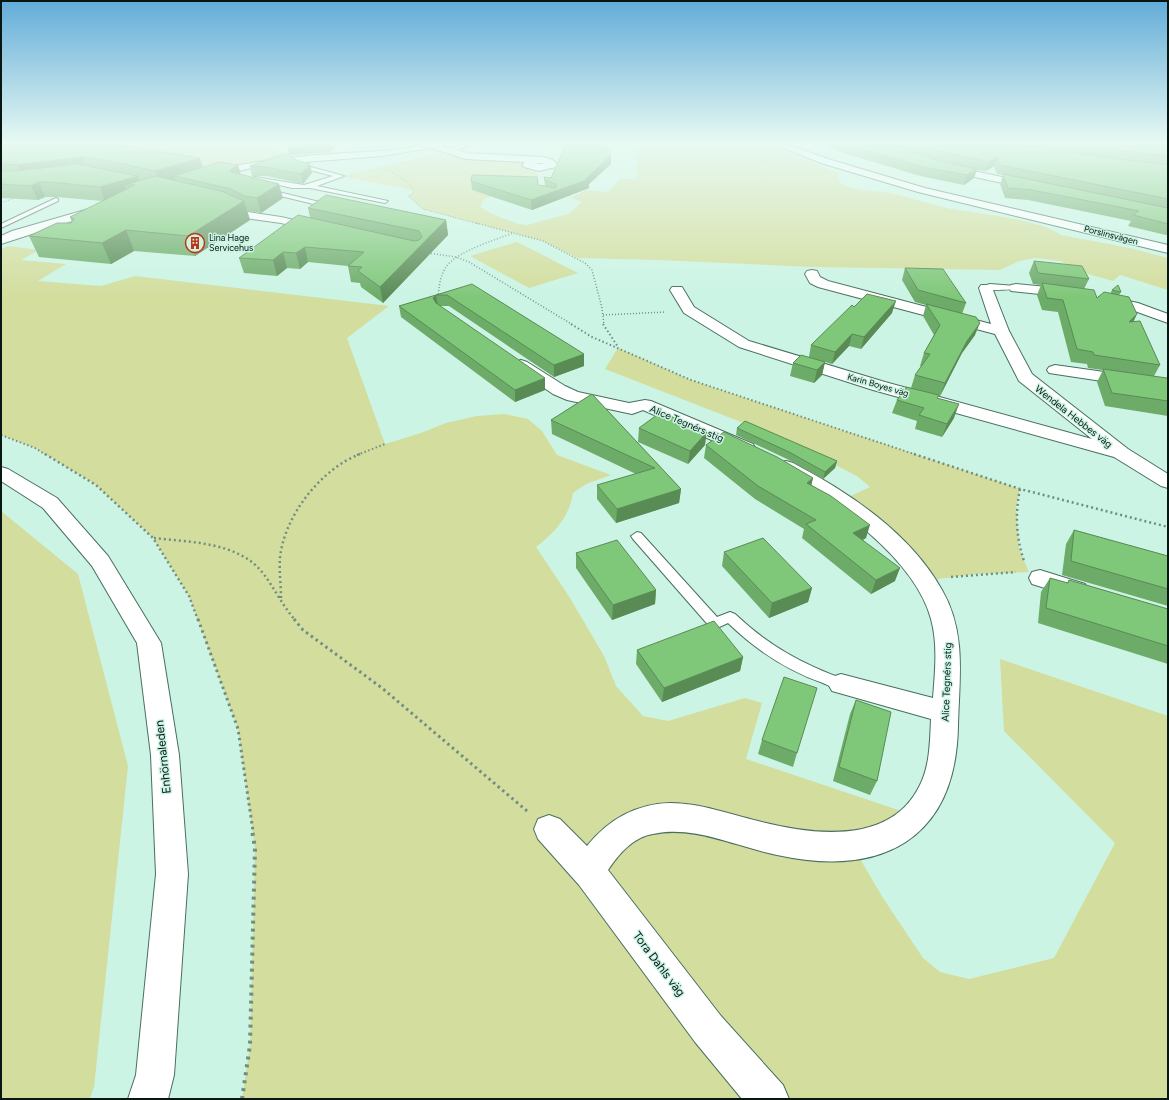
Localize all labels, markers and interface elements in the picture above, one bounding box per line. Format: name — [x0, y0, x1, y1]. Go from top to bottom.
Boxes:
street label: Porslinsvägen — [1083, 222, 1139, 247]
building icon: Lina Hage Servicehus — [184, 232, 206, 254]
place label: Lina Hage Servicehus — [209, 232, 253, 253]
street label: Karin Boyes väg — [846, 370, 910, 399]
street label: Wendela Hebbes väg — [1032, 382, 1115, 451]
street label: Alice Tegnérs stig — [648, 402, 726, 445]
street label: Alice Tegnérs stig — [939, 642, 954, 722]
street label: Enhörnaleden — [152, 719, 174, 794]
street label: Tora Dahls väg — [630, 929, 688, 999]

